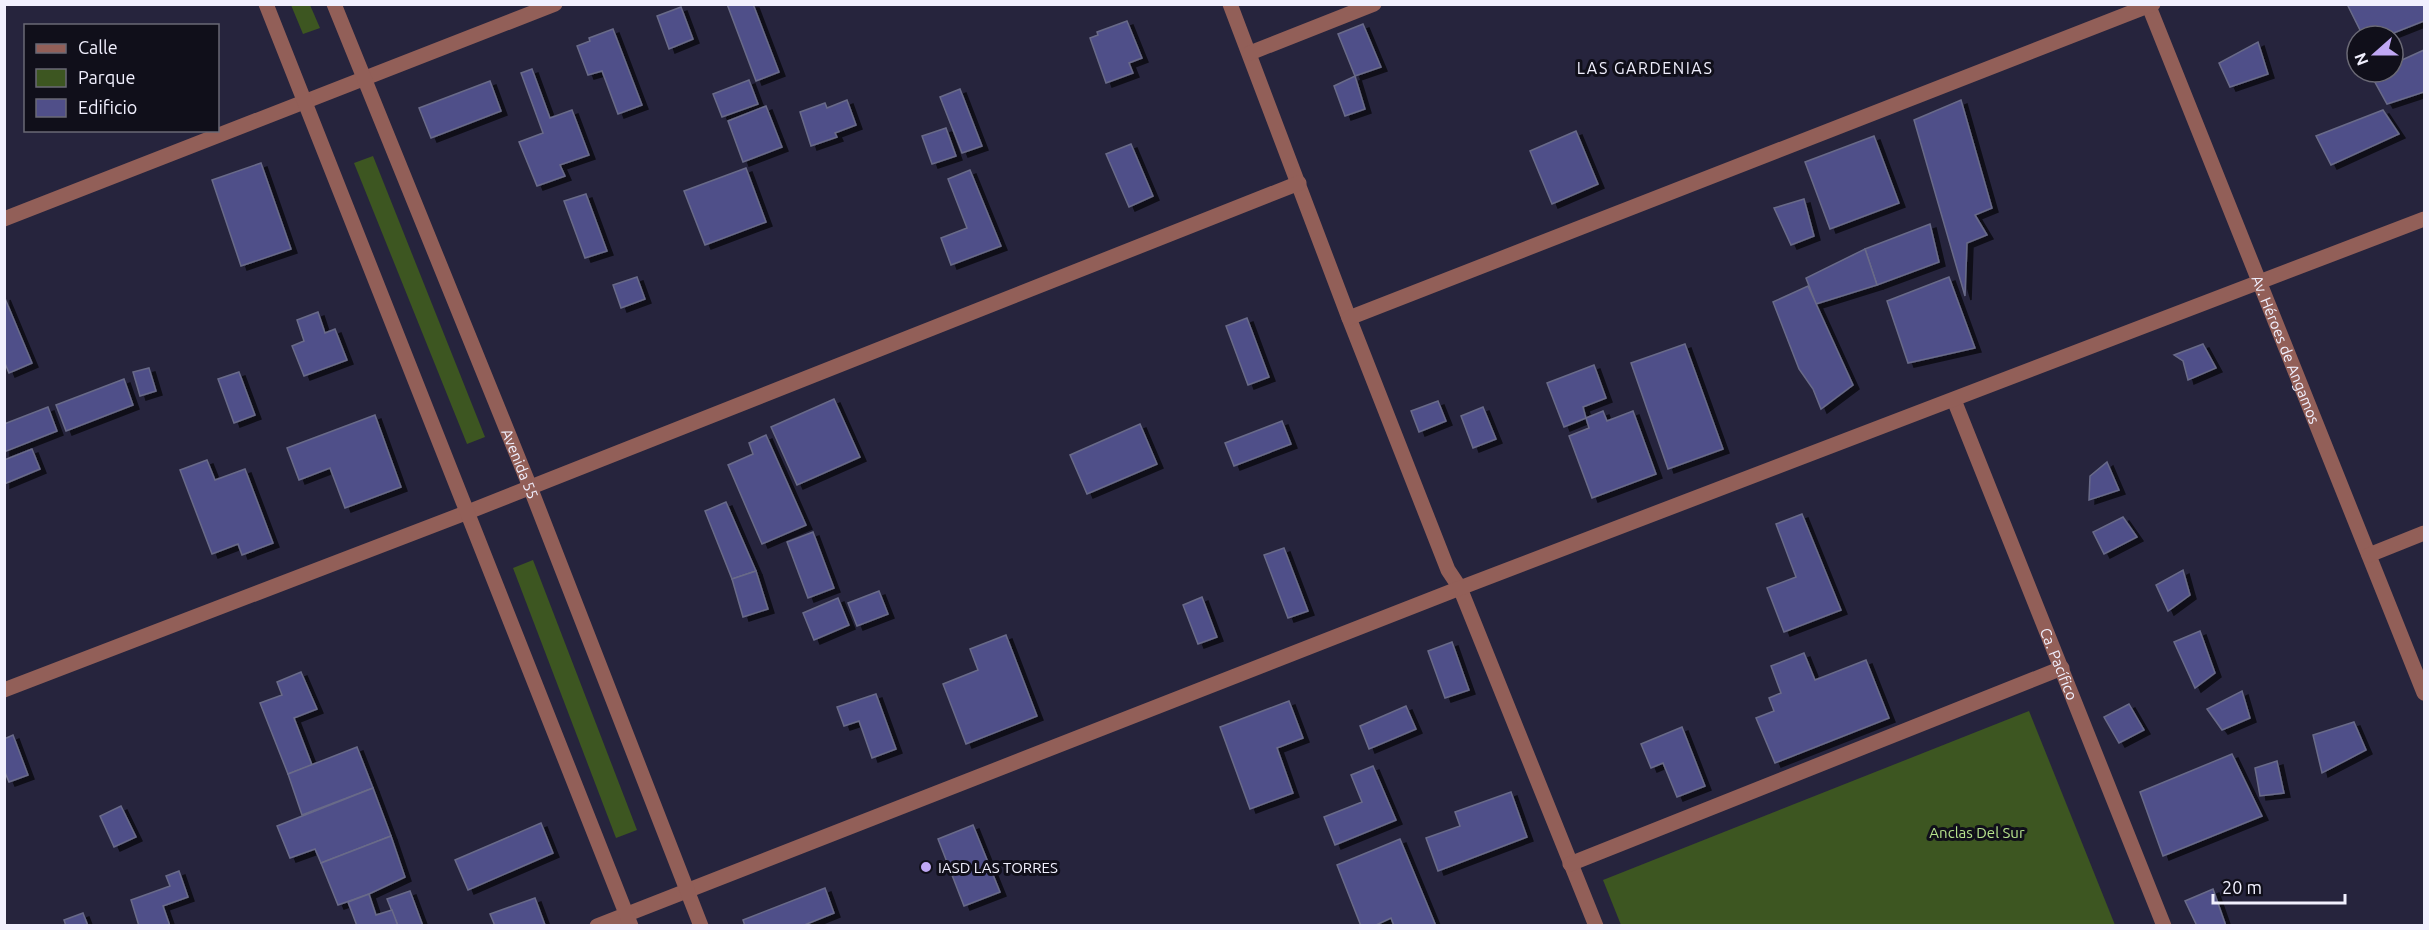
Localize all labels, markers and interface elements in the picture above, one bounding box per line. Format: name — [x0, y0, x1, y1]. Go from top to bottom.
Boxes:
legend — [24, 24, 219, 132]
north arrow — [2345, 24, 2405, 84]
text: Calle — [78, 37, 118, 57]
text: N — [2350, 51, 2372, 68]
district label: LAS GARDENIAS — [1577, 59, 1713, 77]
text: Parque — [78, 67, 135, 87]
text: Edificio — [78, 97, 137, 117]
street label: Av. Héroes de Angamos — [2249, 273, 2324, 426]
street label: Avenida 55 — [499, 426, 542, 501]
street label: Ca. Pacífico — [2037, 625, 2081, 702]
park label: Anclas Del Sur — [1929, 824, 2025, 841]
place label: IASD LAS TORRES — [938, 859, 1058, 876]
marker: IASD LAS TORRES — [919, 860, 933, 874]
scale bar — [2213, 867, 2345, 905]
text: 20 m — [2222, 877, 2262, 897]

